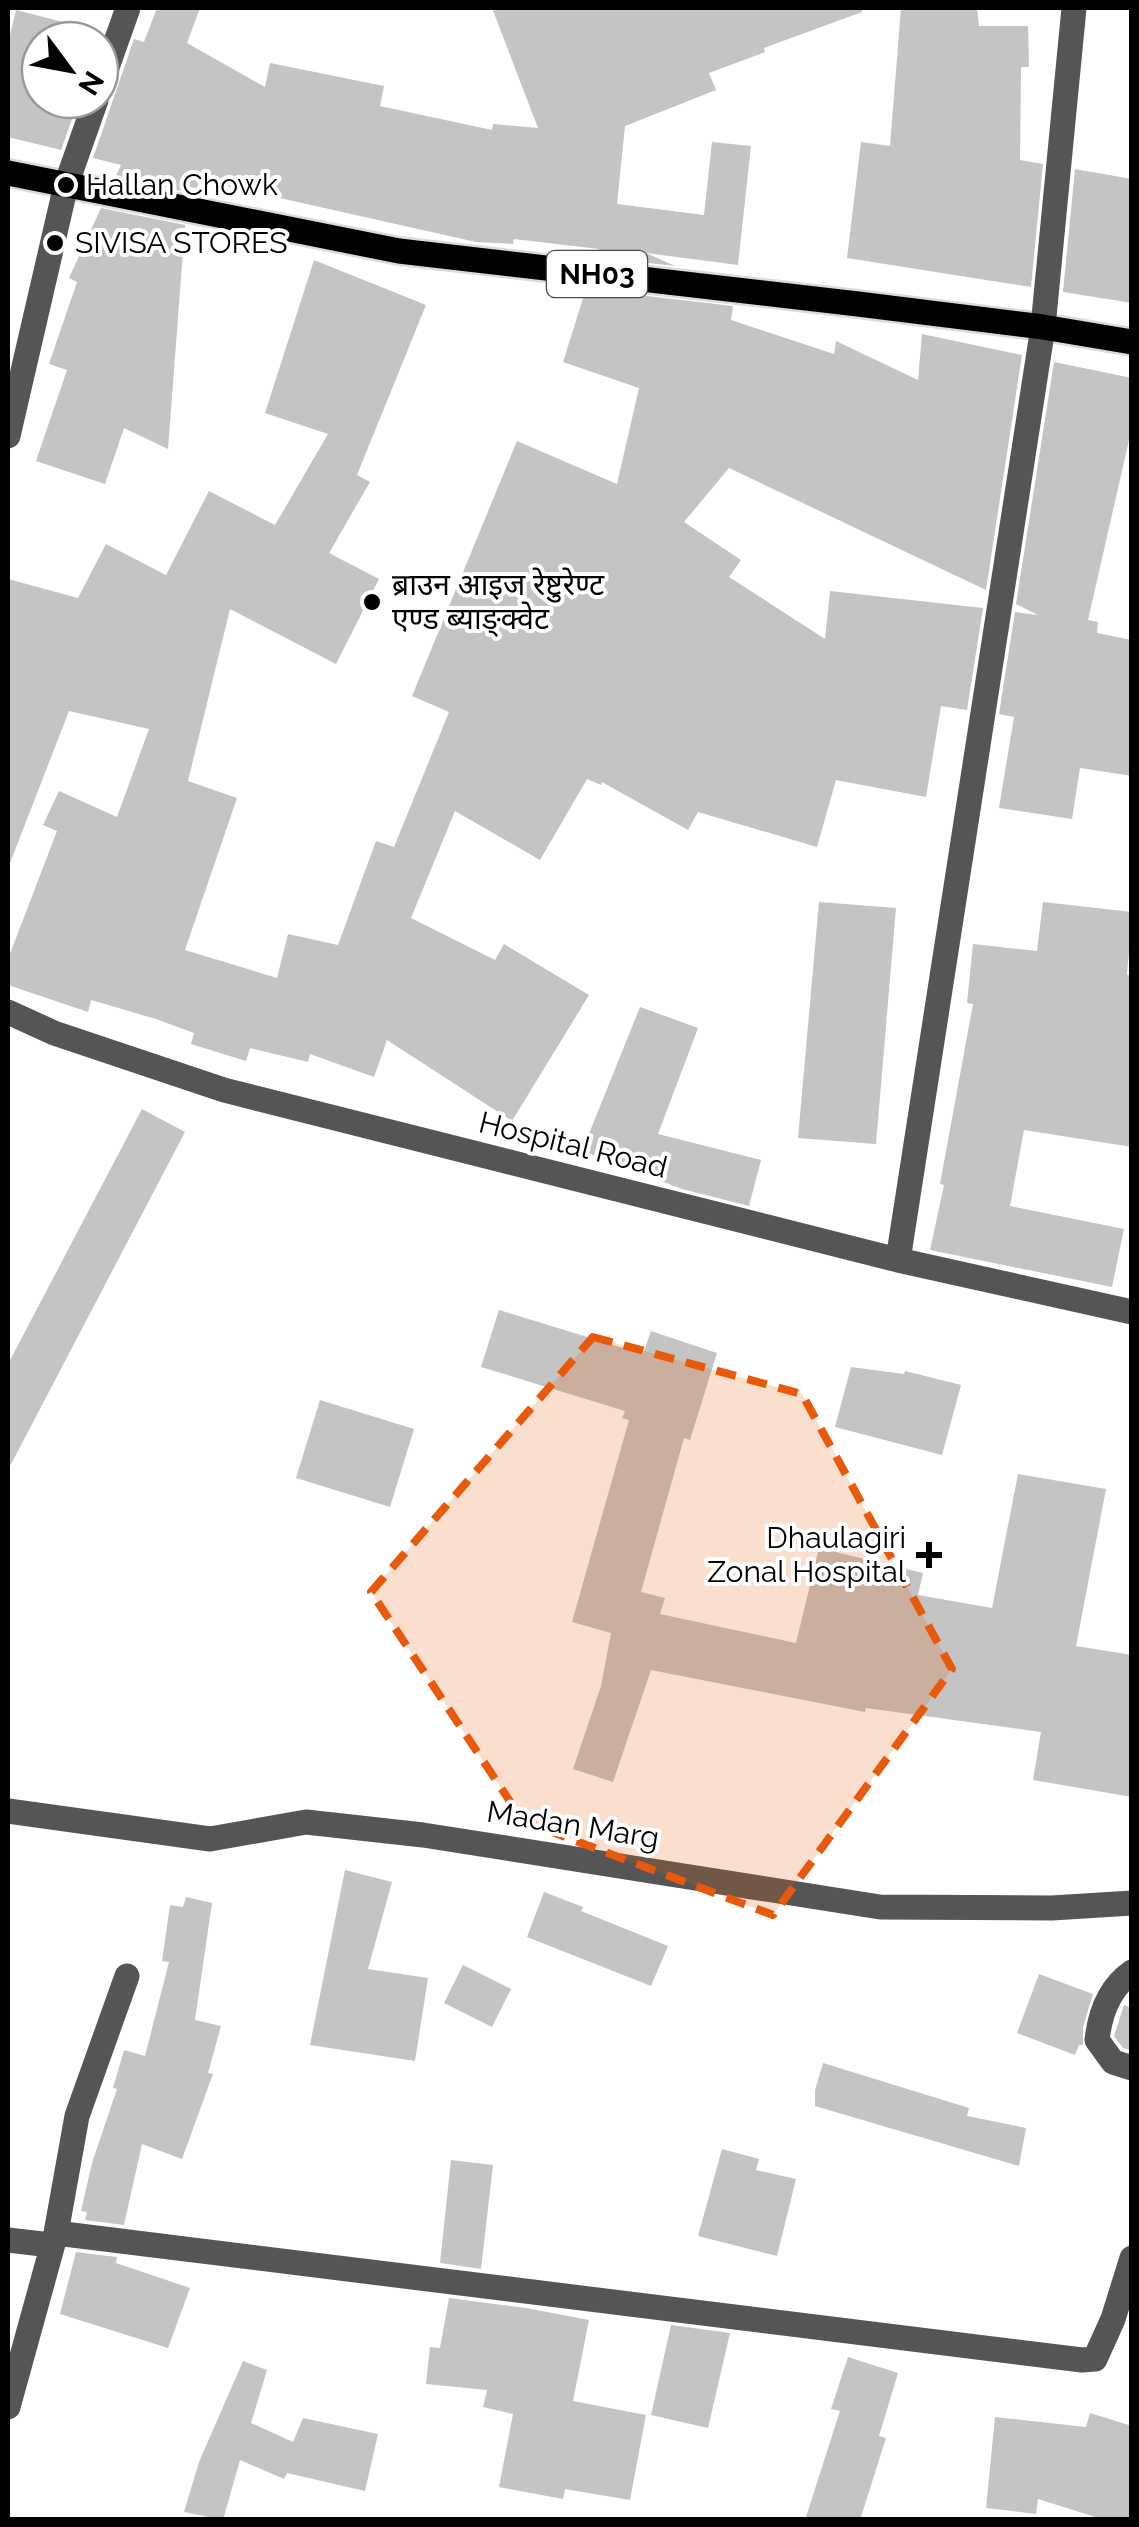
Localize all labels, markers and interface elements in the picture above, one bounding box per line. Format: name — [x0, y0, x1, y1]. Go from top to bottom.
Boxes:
north arrow — [20, 20, 120, 120]
text: N — [71, 65, 110, 101]
place label: Hallan Chowk — [86, 167, 278, 202]
marker: Hallan Chowk — [55, 174, 77, 196]
place label: SIVISA STORES — [75, 225, 287, 260]
marker: SIVISA STORES — [44, 232, 66, 254]
road number: NH03 — [547, 251, 647, 297]
place label: ब्राउन आइज रेष्टुरेण्ट एण्ड ब्याङ्क्वेट — [392, 567, 605, 637]
marker: ब्राउन आइज रेष्टुरेण्ट एण्ड ब्याङ्क्वेट — [361, 591, 383, 613]
street label: Hospital Road — [475, 1104, 671, 1185]
place label: Dhaulagiri Zonal Hospital — [707, 1520, 907, 1589]
marker: Dhaulagiri Zonal Hospital — [916, 1542, 942, 1568]
street label: Madan Marg — [484, 1794, 662, 1855]

